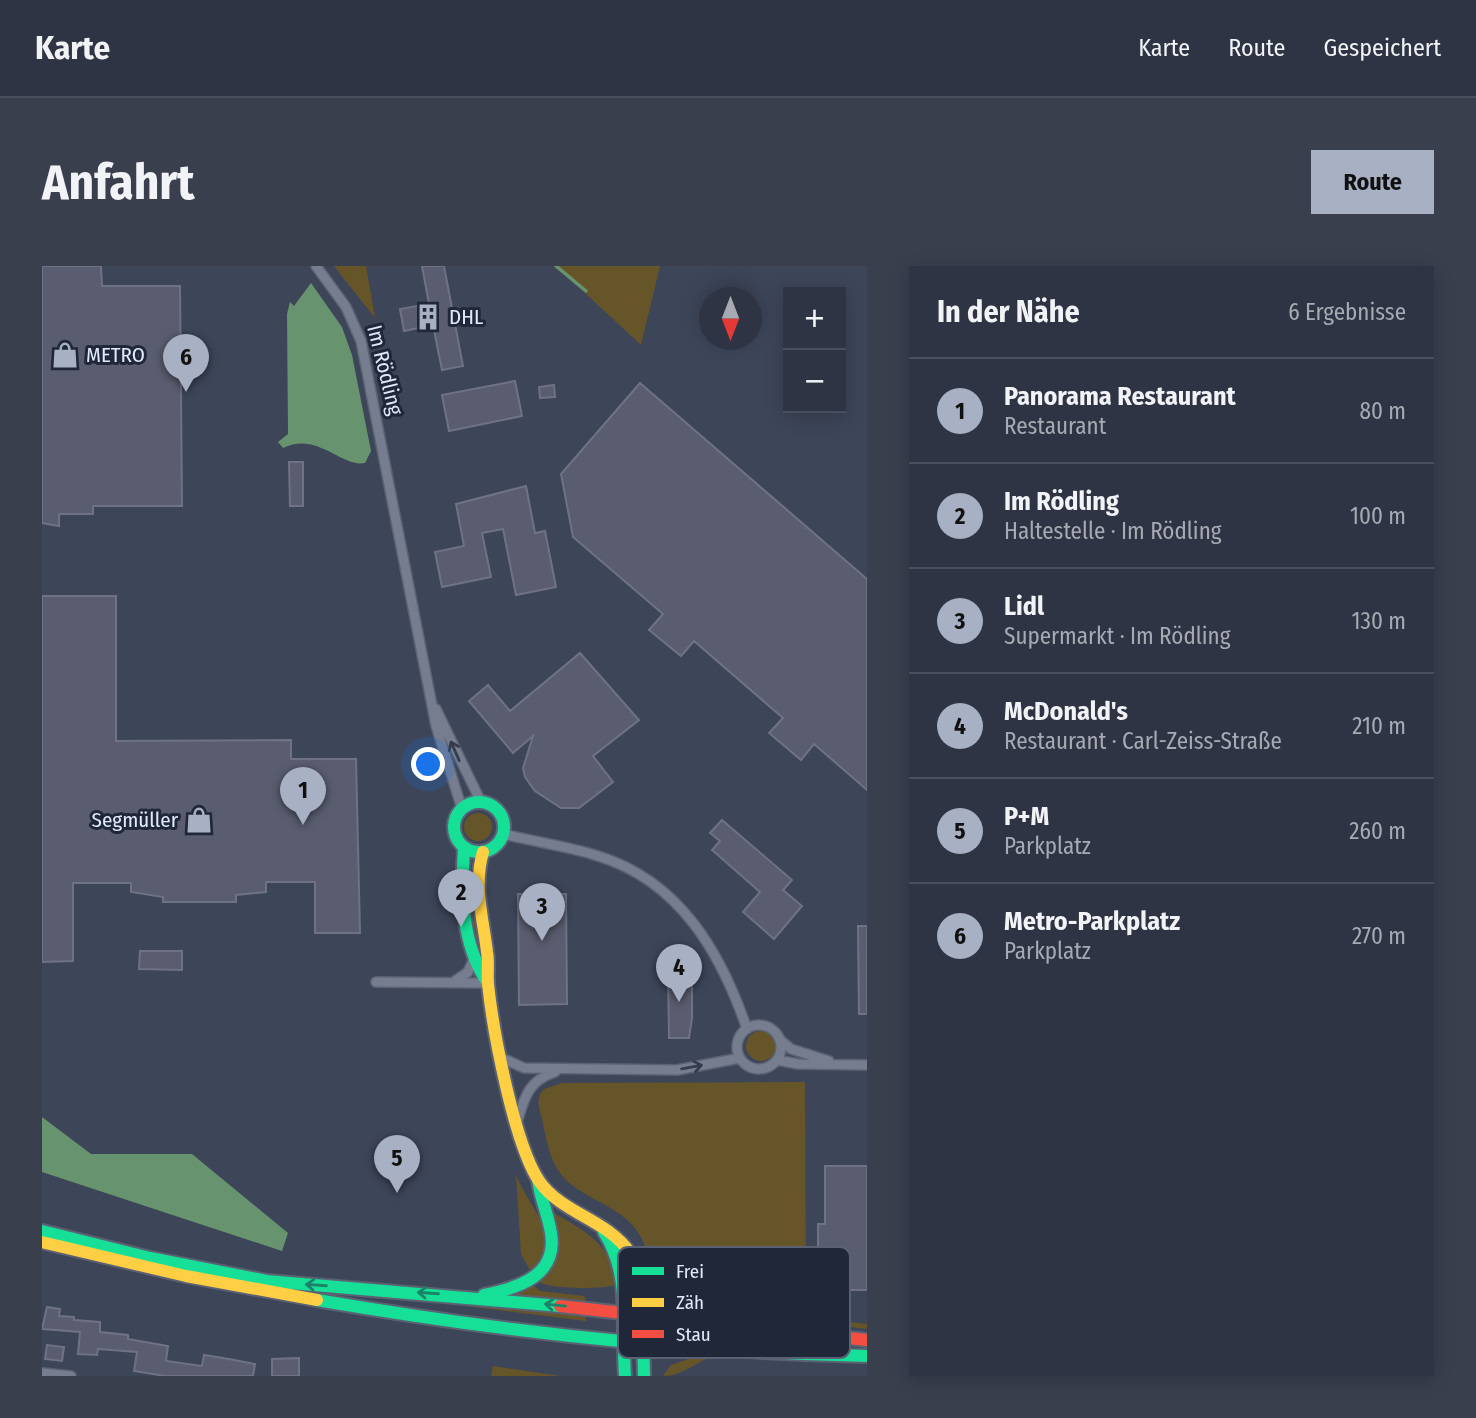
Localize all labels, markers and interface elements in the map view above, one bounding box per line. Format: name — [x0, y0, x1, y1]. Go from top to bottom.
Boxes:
text: Karte — [35, 28, 110, 68]
text: Karte — [1138, 34, 1190, 62]
text: Route — [1228, 34, 1285, 62]
text: Gespeichert — [1323, 34, 1441, 62]
button: Route — [1311, 150, 1434, 214]
text: Anfahrt — [42, 153, 195, 212]
north arrow — [699, 287, 762, 350]
map controls — [783, 287, 846, 413]
button: + — [783, 287, 846, 350]
text: In der Nähe — [937, 294, 1080, 330]
text: 6 Ergebnisse — [1288, 298, 1406, 326]
building icon: DHL — [413, 302, 443, 332]
place label: DHL — [449, 304, 484, 330]
street label: Im Rödling — [361, 322, 409, 418]
pin: 6 — [163, 334, 209, 392]
shop icon: METRO — [50, 340, 80, 370]
place label: METRO — [86, 342, 145, 368]
button: − — [783, 350, 846, 413]
text: Panorama Restaurant — [1004, 381, 1236, 412]
text: 1 — [955, 397, 965, 425]
text: 80 m — [1359, 397, 1406, 425]
text: Restaurant — [1004, 412, 1106, 440]
text: Im Rödling — [1004, 486, 1119, 517]
text: 2 — [955, 502, 965, 530]
text: 100 m — [1350, 502, 1406, 530]
text: Haltestelle · Im Rödling — [1004, 517, 1222, 545]
text: Lidl — [1004, 591, 1044, 622]
text: 3 — [955, 607, 965, 635]
text: 130 m — [1352, 607, 1406, 635]
text: Supermarkt · Im Rödling — [1004, 622, 1231, 650]
text: McDonald's — [1004, 696, 1128, 727]
text: 4 — [954, 712, 966, 740]
text: 210 m — [1352, 712, 1406, 740]
text: Restaurant · Carl-Zeiss-Straße — [1004, 727, 1282, 755]
one-way arrow — [448, 741, 461, 763]
your location — [411, 747, 445, 781]
pin: 1 — [280, 767, 326, 825]
text: P+M — [1004, 801, 1049, 832]
shop icon: Segmüller — [184, 805, 214, 835]
place label: Segmüller — [92, 807, 179, 833]
text: 5 — [954, 817, 966, 845]
text: 260 m — [1349, 817, 1406, 845]
text: Parkplatz — [1004, 832, 1091, 860]
pin: 2 — [438, 869, 484, 927]
pin: 3 — [519, 883, 565, 941]
text: Metro-Parkplatz — [1004, 906, 1180, 937]
text: 6 — [954, 922, 966, 950]
text: 270 m — [1352, 922, 1406, 950]
text: Parkplatz — [1004, 937, 1091, 965]
pin: 4 — [656, 944, 702, 1002]
one-way arrow — [680, 1060, 703, 1074]
pin: 5 — [374, 1135, 420, 1193]
legend — [618, 1247, 850, 1358]
text: Frei — [676, 1260, 704, 1283]
one-way arrow — [305, 1278, 327, 1291]
one-way arrow — [417, 1286, 440, 1299]
text: Zäh — [676, 1291, 704, 1314]
one-way arrow — [544, 1298, 567, 1311]
text: Stau — [676, 1323, 711, 1346]

